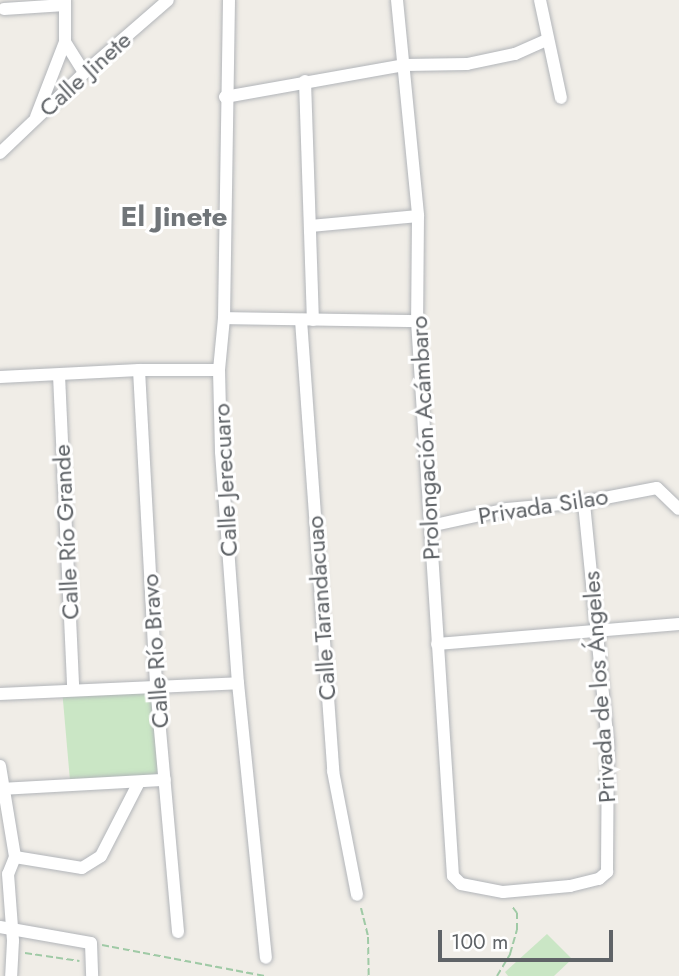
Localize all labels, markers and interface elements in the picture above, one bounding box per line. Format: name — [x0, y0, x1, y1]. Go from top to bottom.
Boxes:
street label: Calle Jinete — [33, 25, 137, 123]
district label: El Jinete — [121, 200, 227, 234]
street label: Prolongación Acámbaro — [404, 315, 446, 561]
street label: Calle Jerecuaro — [207, 403, 243, 557]
street label: Calle Río Grande — [47, 444, 85, 620]
street label: Privada Silao — [476, 482, 610, 530]
street label: Calle Tarandacuao — [300, 515, 342, 701]
street label: Privada de los Ángeles — [577, 570, 621, 804]
street label: Calle Río Bravo — [135, 573, 175, 729]
scale bar — [441, 916, 616, 960]
text: 100 m — [451, 927, 508, 957]

